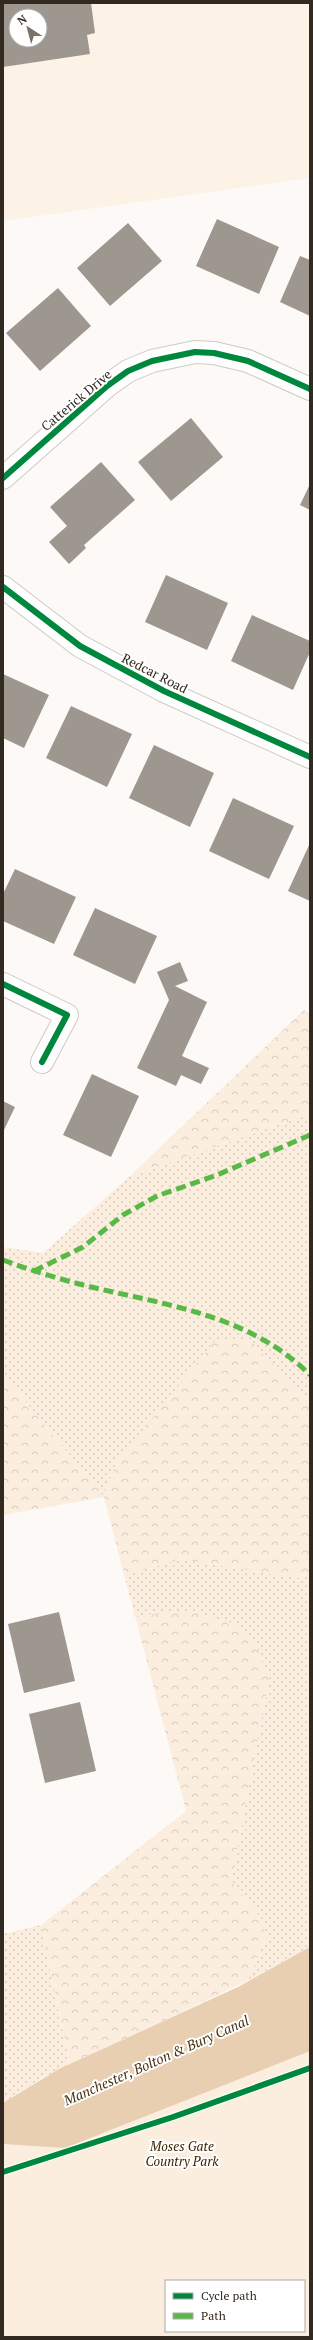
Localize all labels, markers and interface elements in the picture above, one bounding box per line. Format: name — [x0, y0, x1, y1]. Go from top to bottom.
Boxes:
north arrow — [8, 8, 48, 48]
text: N — [15, 11, 30, 28]
street label: Catterick Drive — [37, 365, 115, 435]
street label: Redcar Road — [119, 649, 191, 697]
water label: Manchester, Bolton & Bury Canal — [59, 2010, 252, 2110]
park label: Moses Gate Country Park — [146, 2137, 219, 2170]
legend — [165, 2280, 305, 2332]
text: Cycle path — [201, 2288, 257, 2303]
text: Path — [201, 2308, 226, 2323]

